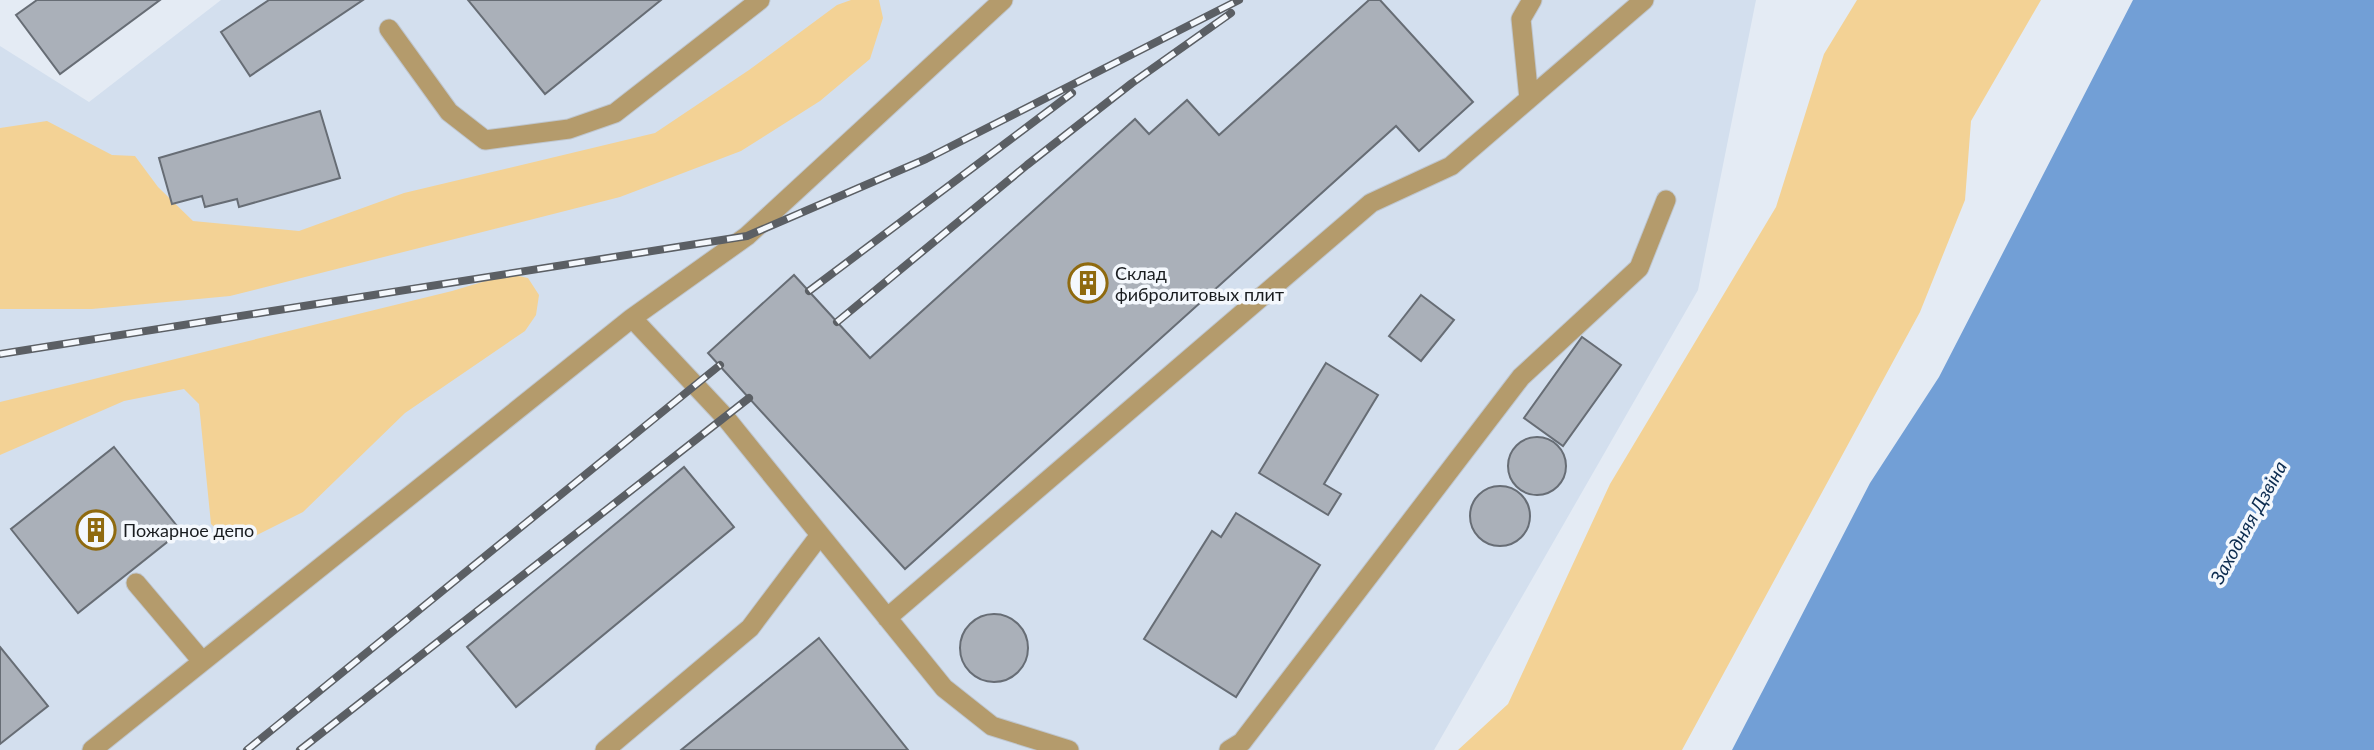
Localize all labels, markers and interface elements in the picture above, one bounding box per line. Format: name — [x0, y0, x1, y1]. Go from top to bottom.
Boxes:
building icon: Склад фибролитовых плит — [1067, 262, 1109, 304]
place label: Склад фибролитовых плит — [1115, 262, 1284, 305]
water label: Заходняя Дзвіна — [2204, 457, 2291, 588]
building icon: Пожарное депо — [75, 509, 117, 551]
place label: Пожарное депо — [123, 519, 254, 541]

